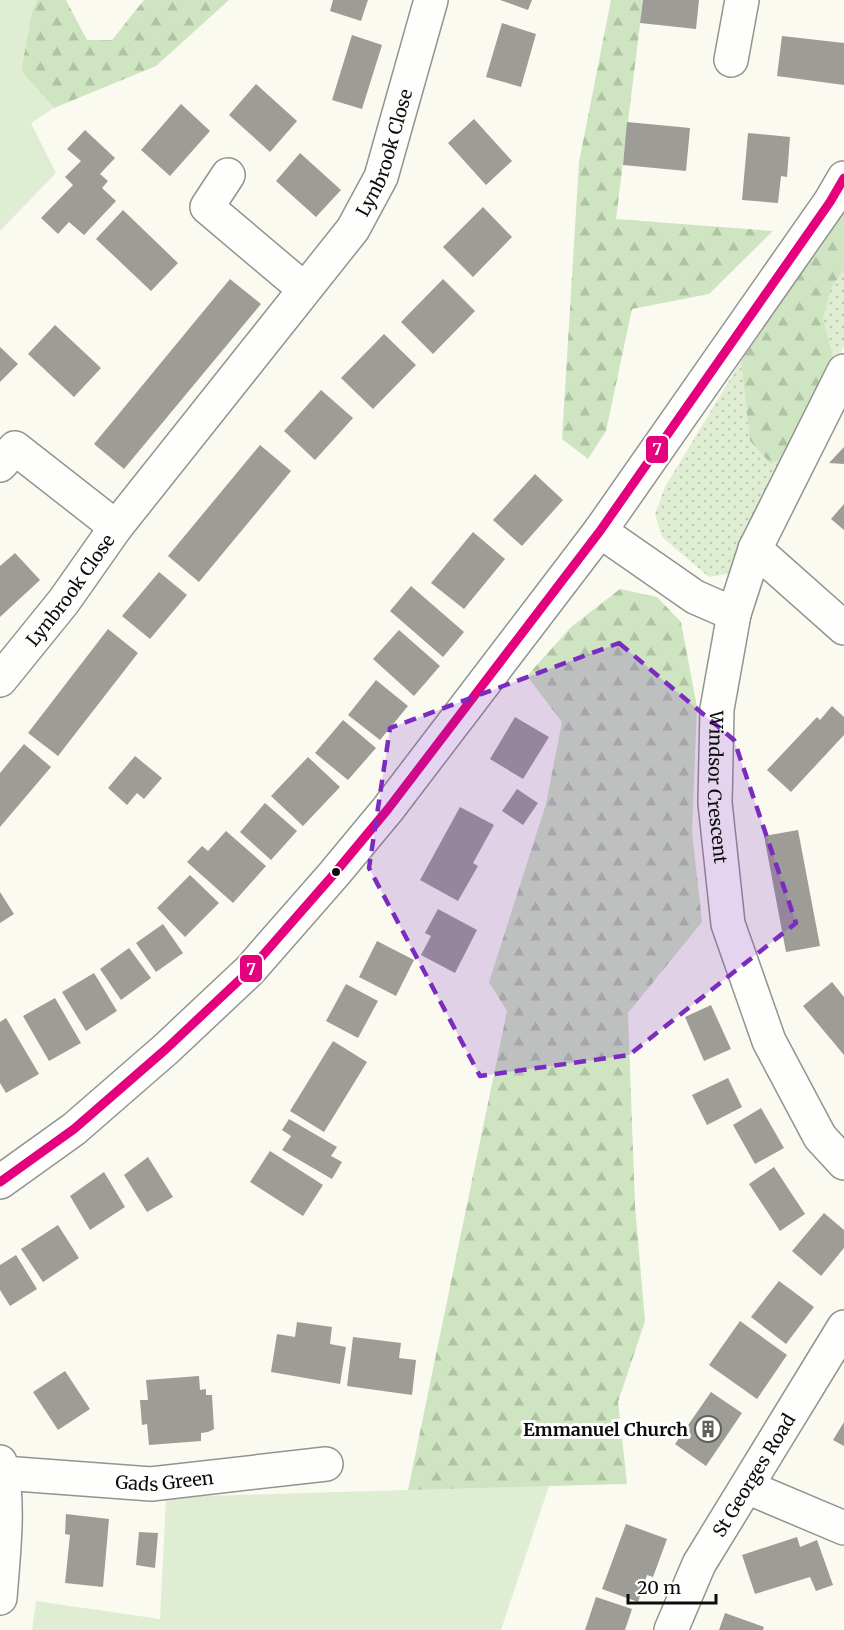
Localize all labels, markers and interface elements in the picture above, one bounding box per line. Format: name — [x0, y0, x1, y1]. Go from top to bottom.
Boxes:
street label: Lynbrook Close — [351, 86, 417, 220]
line badge: 7 — [645, 435, 669, 464]
text: 7 — [652, 439, 662, 459]
street label: Lynbrook Close — [21, 530, 119, 651]
street label: Windsor Crescent — [703, 709, 733, 864]
unlabelled marker — [330, 866, 342, 878]
line badge: 7 — [239, 954, 263, 983]
text: 7 — [246, 959, 256, 979]
street label: St Georges Road — [707, 1409, 800, 1541]
building icon: Emmanuel Church — [693, 1414, 723, 1444]
place label: Emmanuel Church — [523, 1418, 688, 1441]
street label: Gads Green — [115, 1465, 215, 1496]
scale bar — [628, 1567, 716, 1605]
text: 20 m — [637, 1576, 681, 1599]

